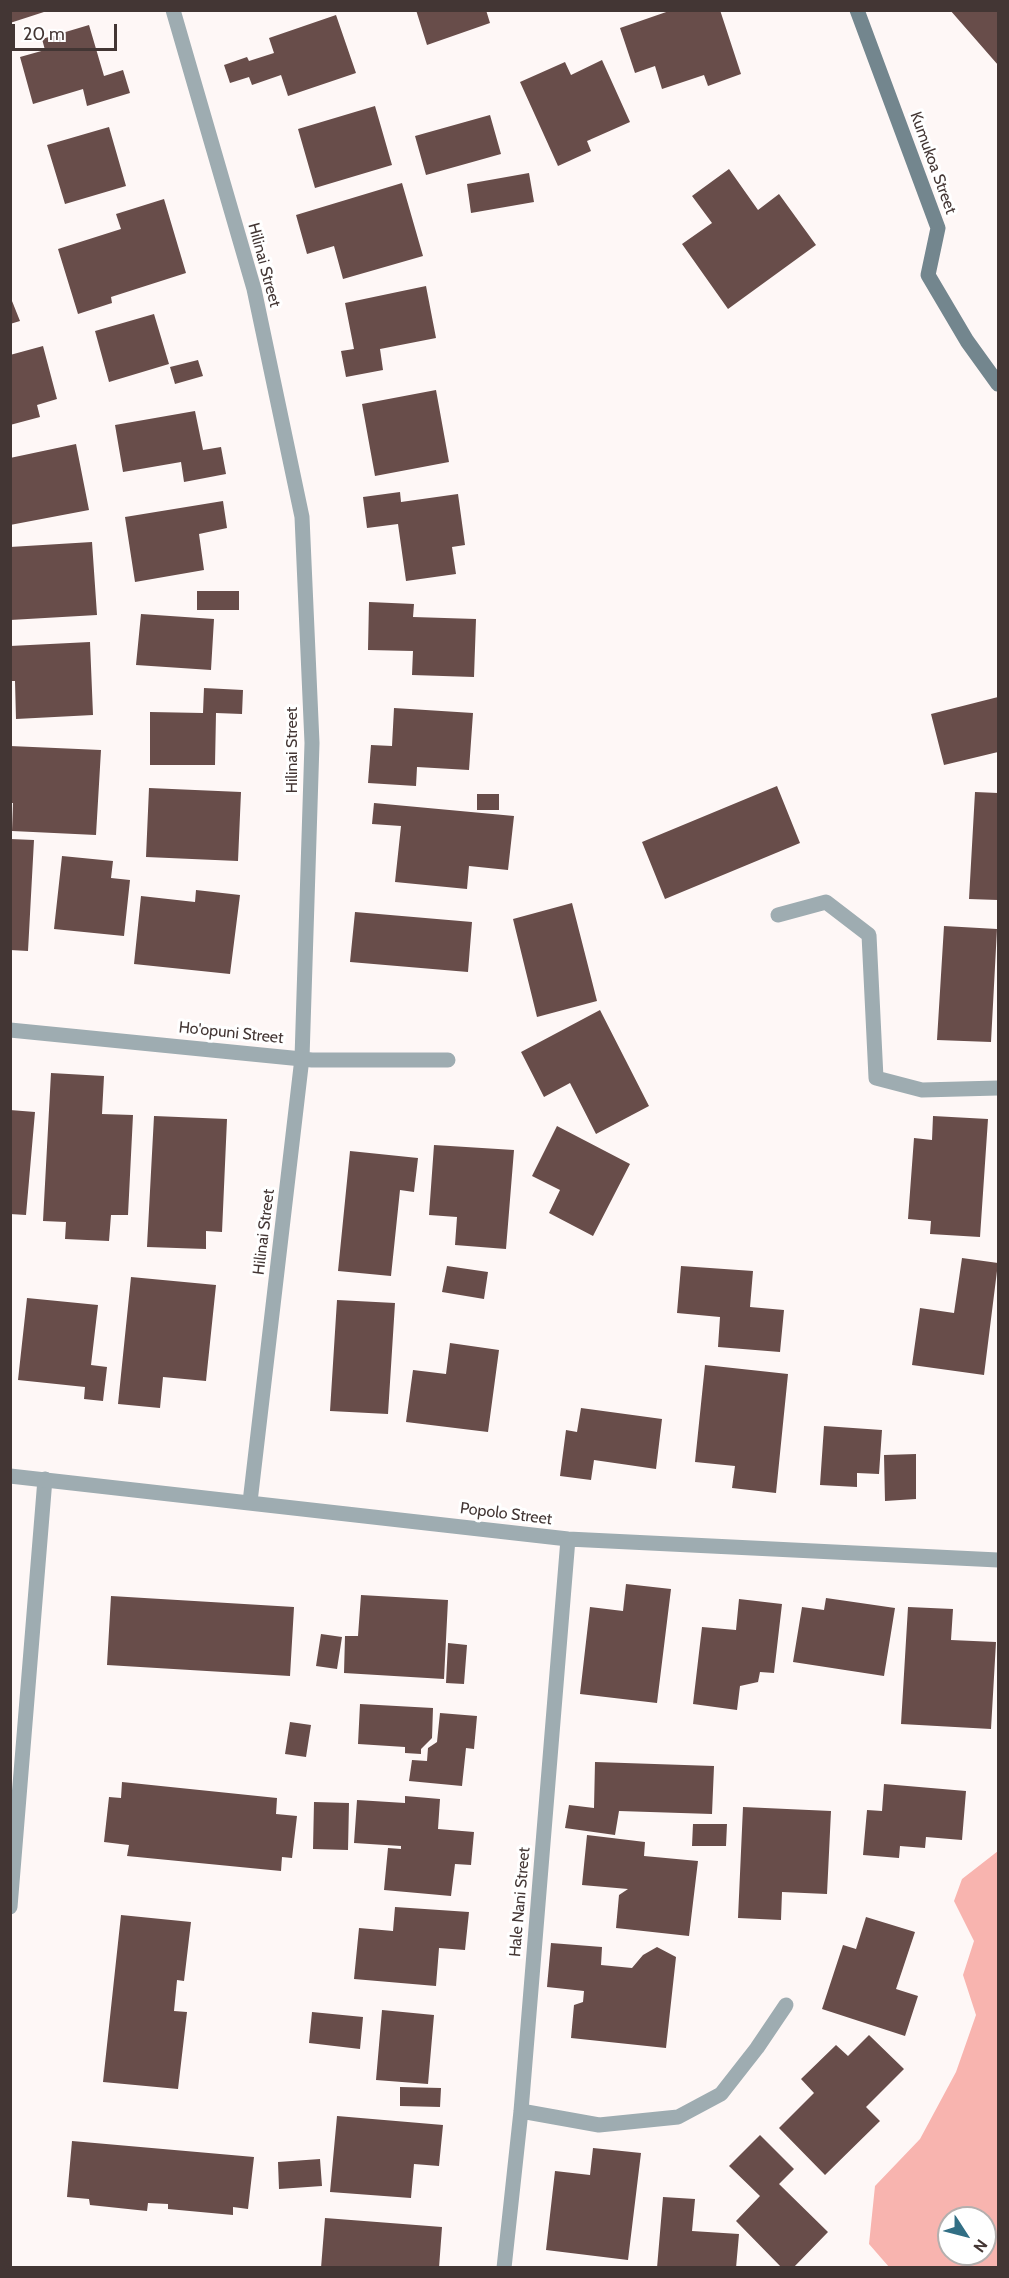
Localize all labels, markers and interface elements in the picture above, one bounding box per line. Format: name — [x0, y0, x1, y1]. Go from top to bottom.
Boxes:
scale bar — [15, 12, 120, 50]
text: 20 m — [23, 23, 65, 45]
street label: Kumukoa Street — [906, 109, 960, 217]
street label: Hilinai Street — [244, 221, 284, 309]
street label: Hilinai Street — [282, 707, 302, 793]
street label: Ho'opuni Street — [178, 1018, 284, 1048]
street label: Hilinai Street — [249, 1188, 279, 1276]
street label: Popolo Street — [459, 1499, 553, 1529]
street label: Hale Nani Street — [506, 1846, 534, 1958]
north arrow — [937, 2206, 997, 2266]
text: N — [969, 2236, 991, 2256]

